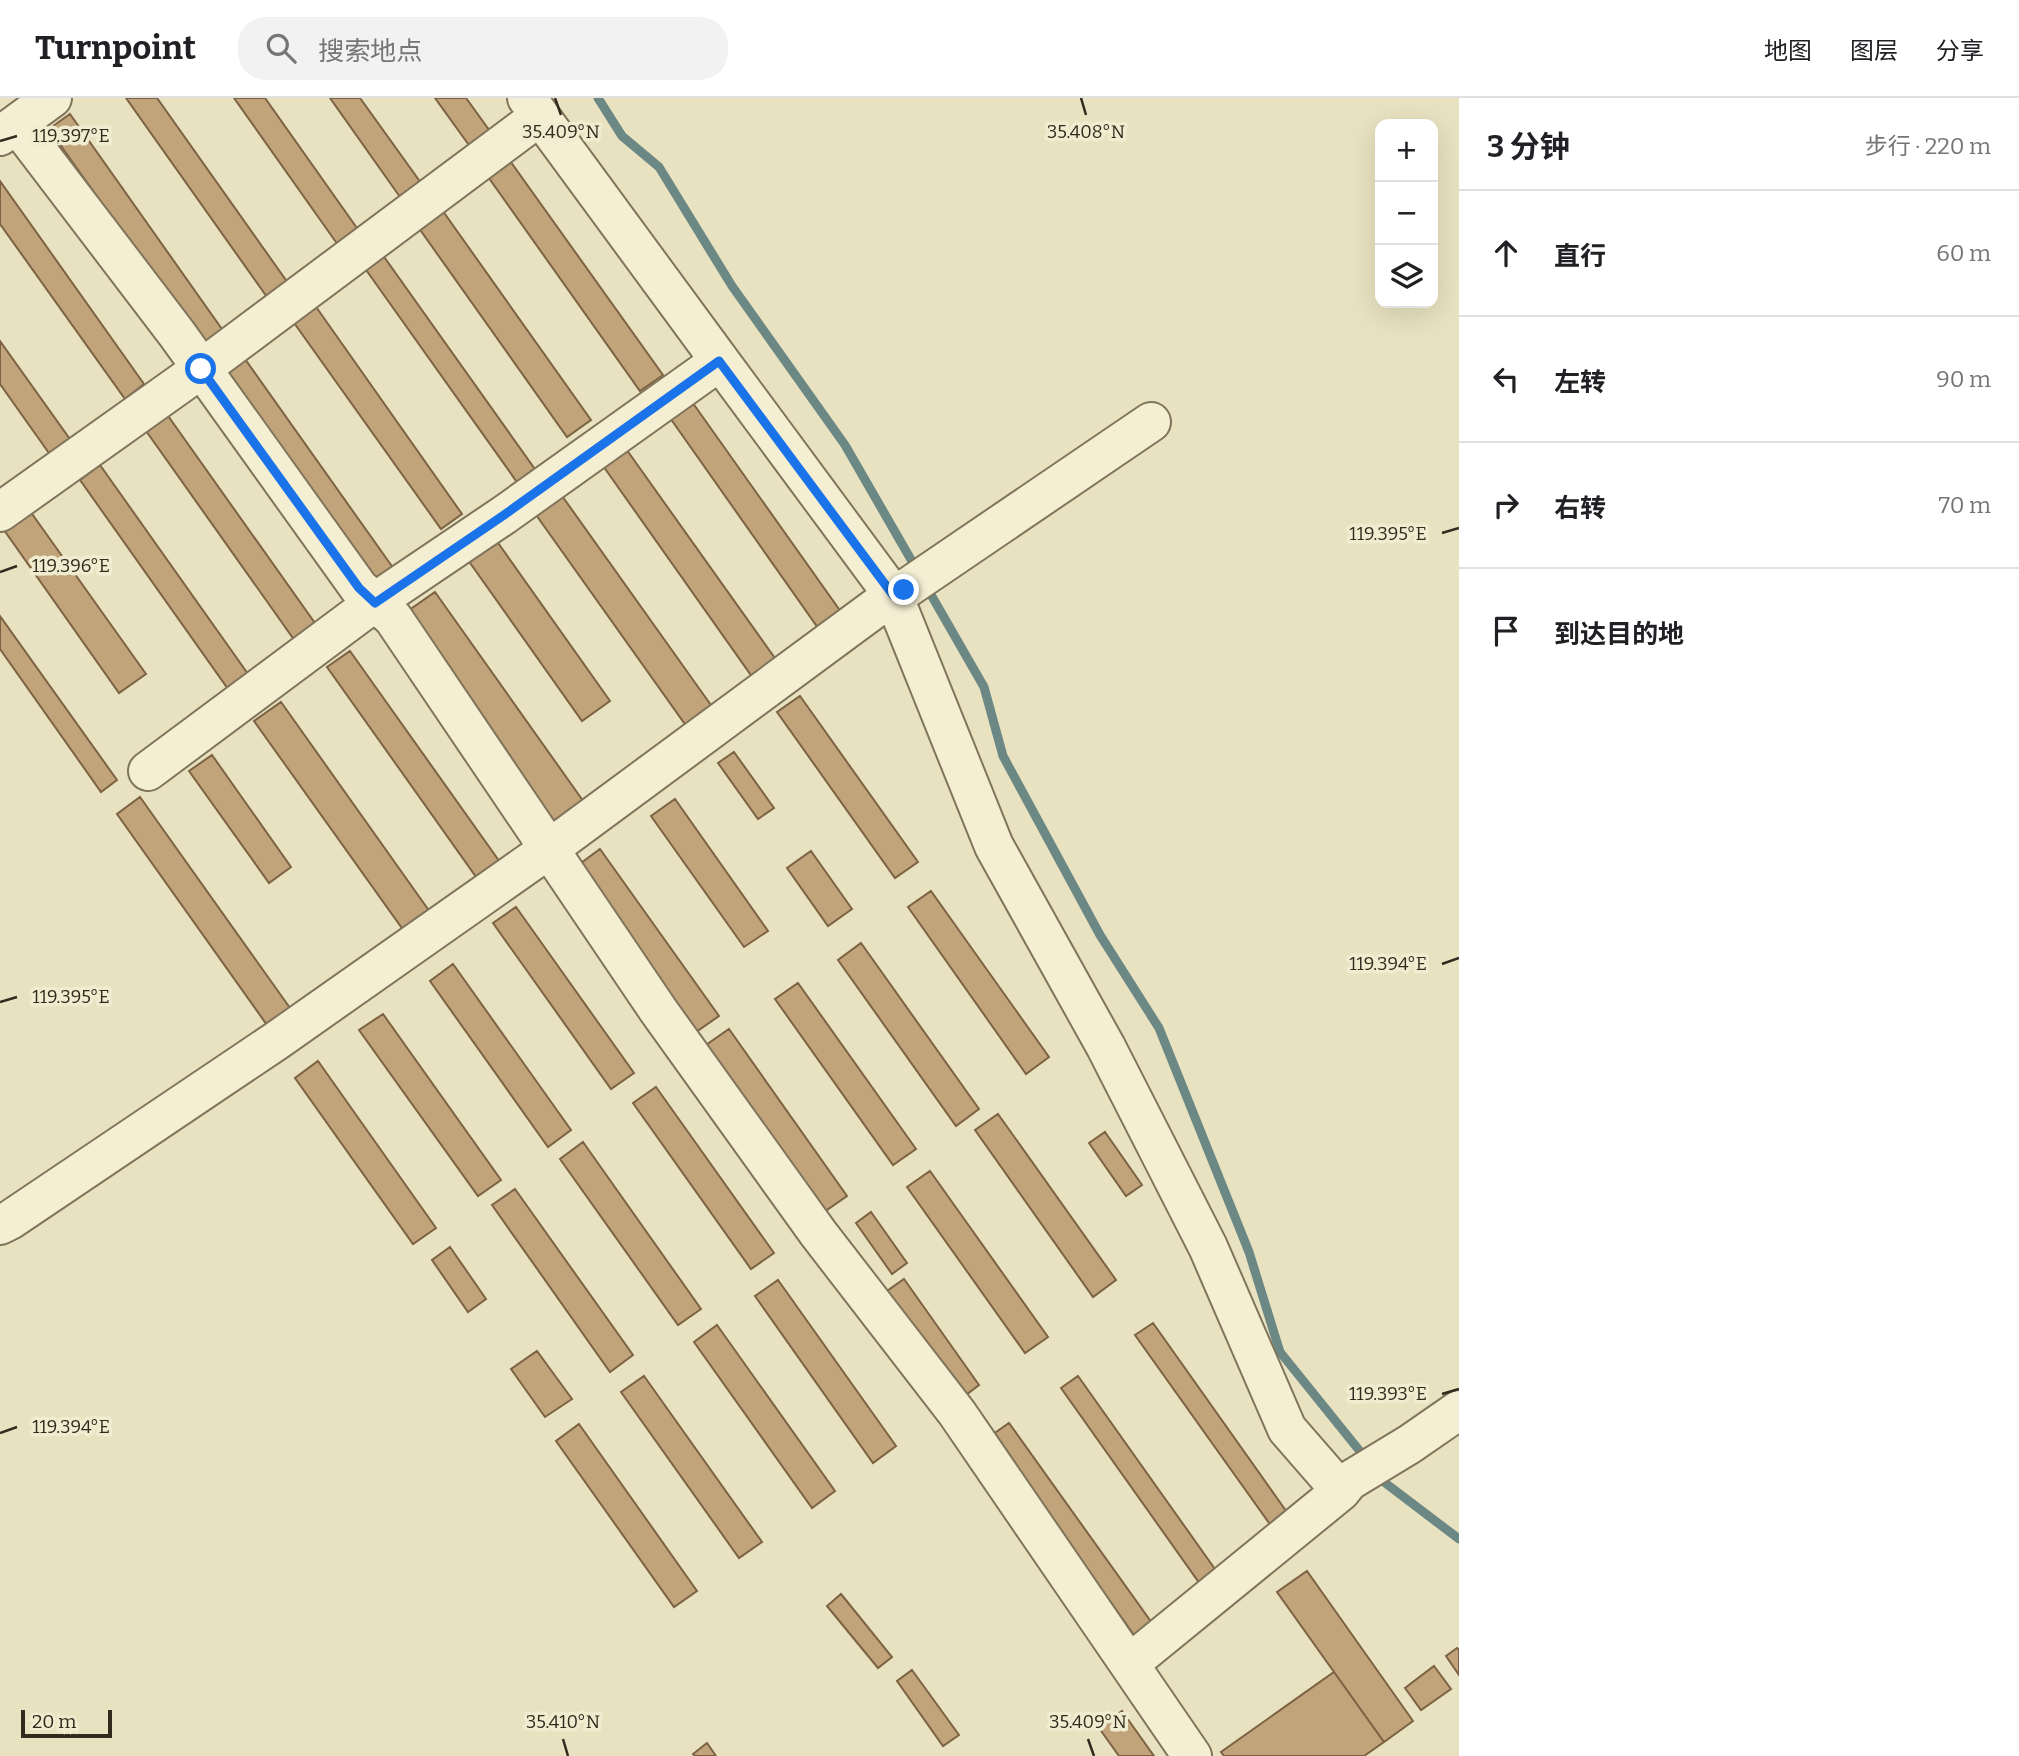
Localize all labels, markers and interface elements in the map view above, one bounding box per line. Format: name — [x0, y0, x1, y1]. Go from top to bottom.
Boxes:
search box — [238, 17, 728, 80]
text: Turnpoint — [35, 28, 196, 68]
icon: search — [262, 29, 300, 67]
text: 搜索地点 — [318, 36, 422, 67]
text: 地图 — [1764, 37, 1812, 65]
text: 图层 — [1850, 37, 1898, 65]
text: 分享 — [1936, 37, 1984, 65]
map controls — [1375, 119, 1438, 308]
button: + — [1375, 119, 1438, 182]
text: 35.409°N — [522, 121, 600, 143]
text: 35.408°N — [1047, 121, 1125, 143]
text: 119.397°E — [32, 125, 110, 147]
text: 3 分钟 — [1487, 129, 1570, 165]
text: 步行 · 220 m — [1865, 132, 1991, 160]
button: − — [1375, 182, 1438, 245]
icon: ahead — [1487, 234, 1525, 272]
text: 60 m — [1936, 239, 1991, 267]
text: 直行 — [1554, 241, 1606, 272]
button: layers — [1375, 245, 1438, 308]
route start — [185, 353, 216, 384]
icon: left — [1487, 360, 1525, 398]
text: 90 m — [1936, 365, 1991, 393]
text: 左转 — [1554, 367, 1606, 398]
icon: right — [1487, 486, 1525, 524]
text: 70 m — [1939, 491, 1991, 519]
text: 右转 — [1554, 493, 1606, 524]
text: 119.395°E — [1349, 523, 1427, 545]
text: 119.396°E — [32, 555, 110, 577]
route end — [888, 574, 919, 605]
icon: arrive — [1487, 612, 1525, 650]
text: 到达目的地 — [1554, 619, 1684, 650]
text: 119.394°E — [1349, 953, 1427, 975]
text: 119.395°E — [32, 986, 110, 1008]
text: 119.393°E — [1349, 1383, 1427, 1405]
text: 119.394°E — [32, 1416, 110, 1438]
scale bar — [21, 1707, 112, 1739]
text: 20 m — [32, 1710, 76, 1733]
text: 35.410°N — [526, 1711, 600, 1733]
text: 35.409°N — [1049, 1711, 1127, 1733]

